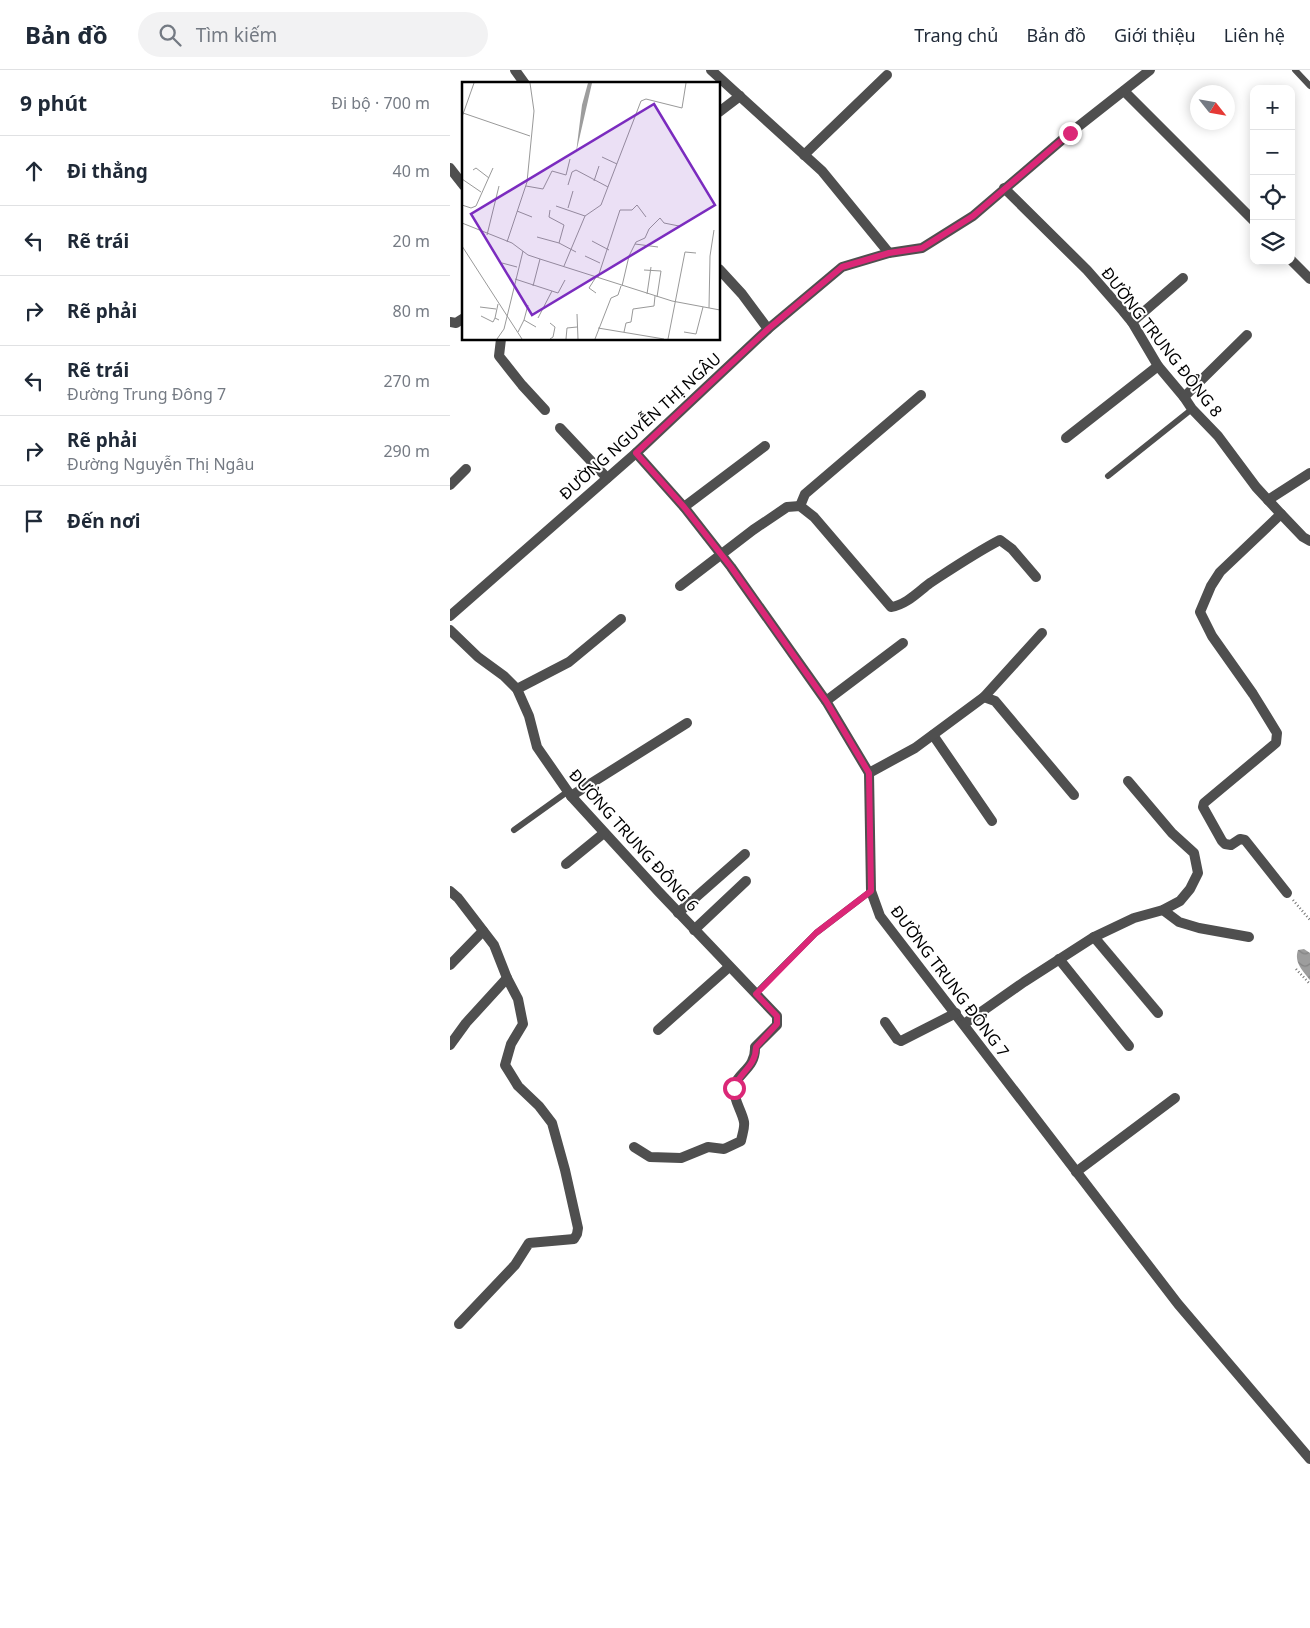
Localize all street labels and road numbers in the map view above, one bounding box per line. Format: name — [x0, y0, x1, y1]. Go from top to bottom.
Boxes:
street label: ĐƯỜNG TRUNG ĐÔNG 8 — [1097, 263, 1227, 421]
street label: ĐƯỜNG NGUYỄN THỊ NGÂU — [554, 347, 726, 505]
street label: ĐƯỜNG TRUNG ĐÔNG 6 — [564, 764, 704, 916]
street label: ĐƯỜNG TRUNG ĐÔNG 7 — [886, 901, 1014, 1061]

